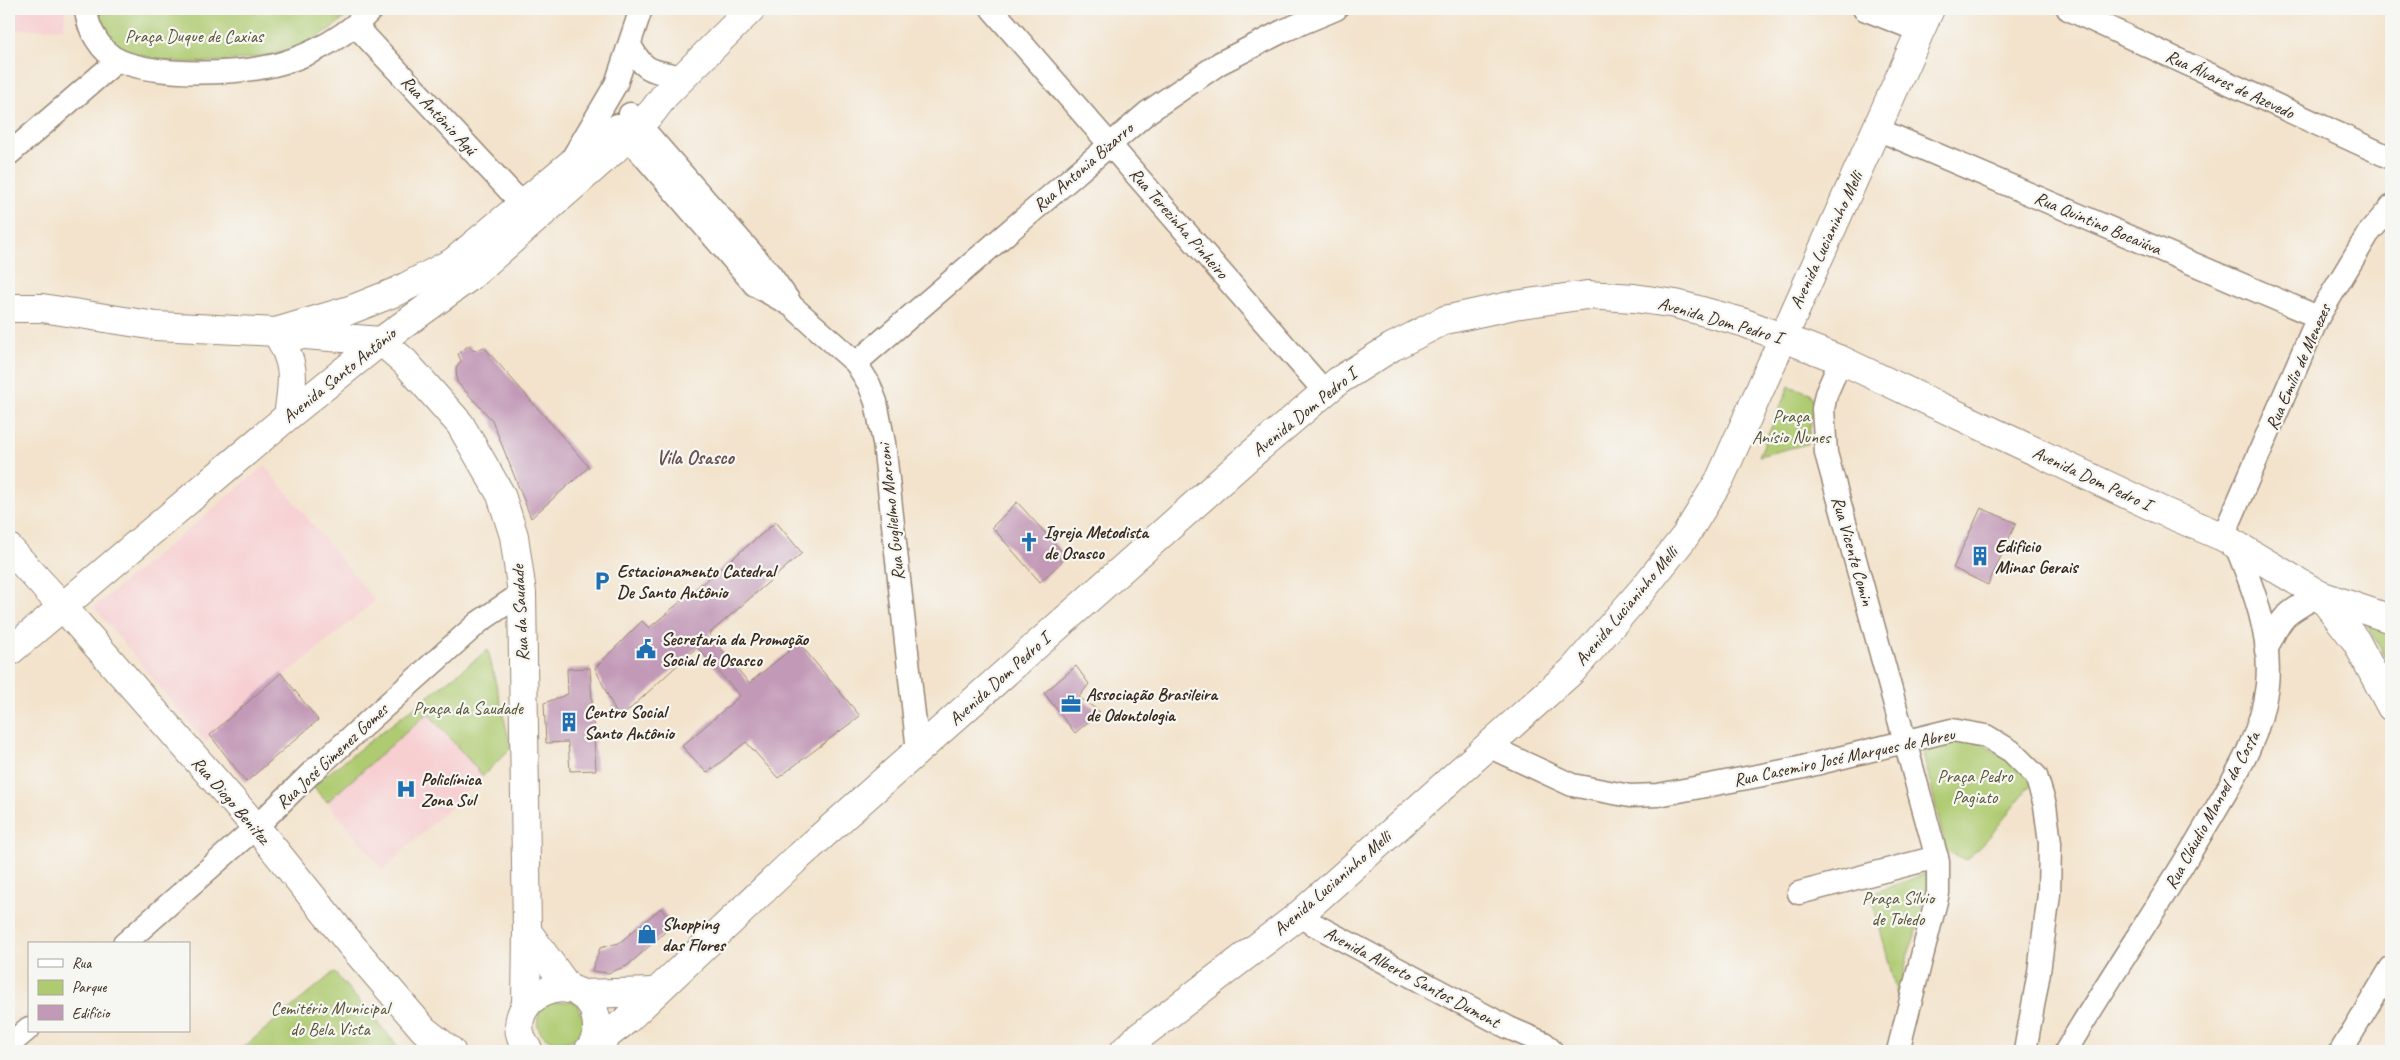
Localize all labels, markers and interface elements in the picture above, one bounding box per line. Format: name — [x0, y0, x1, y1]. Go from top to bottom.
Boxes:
park label: Praça Duque de Caxias — [125, 25, 265, 47]
street label: Rua Álvares de Azevedo — [2162, 45, 2299, 124]
street label: Rua Antônio Agú — [397, 71, 482, 160]
street label: Rua Antonia Bizarro — [1029, 117, 1139, 216]
street label: Rua Terezinha Pinheiro — [1125, 163, 1234, 284]
street label: Avenida Lucianinho Melli — [1785, 166, 1868, 312]
street label: Rua Quintino Bocaiúva — [2031, 186, 2166, 260]
street label: Avenida Dom Pedro I — [1656, 292, 1788, 349]
street label: Rua Emílio de Menezes — [2260, 299, 2336, 433]
street label: Avenida Santo Antônio — [278, 322, 401, 427]
street label: Avenida Dom Pedro I — [1247, 361, 1364, 461]
park label: Praça Anísio Nunes — [1752, 405, 1832, 448]
street label: Rua Guglielmo Marconi — [873, 440, 909, 581]
street label: Avenida Dom Pedro I — [2029, 441, 2158, 517]
district label: Vila Osasco — [656, 445, 735, 470]
street label: Rua Vicente Comin — [1827, 494, 1879, 609]
place label: Igreja Metodista de Osasco — [1044, 521, 1149, 564]
church icon: Igreja Metodista de Osasco — [1018, 531, 1040, 553]
place label: Edificio Minas Gerais — [1995, 535, 2079, 578]
street label: Avenida Lucianinho Melli — [1570, 540, 1684, 670]
building icon: Edificio Minas Gerais — [1969, 545, 1991, 567]
place label: Estacionamento Catedral De Santo Antônio — [617, 560, 779, 603]
street label: Rua da Saudade — [506, 563, 534, 662]
parking icon: Estacionamento Catedral De Santo Antônio — [591, 570, 613, 592]
street label: Avenida Dom Pedro I — [944, 626, 1057, 730]
place label: Secretaria da Promoção Social de Osasco — [661, 628, 810, 671]
public building icon: Secretaria da Promoção Social de Osasco — [635, 638, 657, 660]
place label: Associação Brasileira de Odontologia — [1086, 683, 1219, 726]
office icon: Associação Brasileira de Odontologia — [1060, 693, 1082, 715]
street label: Rua José Gimenez Gomes — [271, 697, 394, 813]
park label: Praça da Saudade — [413, 697, 524, 719]
place label: Centro Social Santo Antônio — [584, 701, 675, 744]
building icon: Centro Social Santo Antônio — [558, 711, 580, 733]
street label: Rua Casemiro José Marques de Abreu — [1732, 723, 1958, 791]
street label: Rua Cláudio Manoel da Costa — [2159, 726, 2265, 893]
street label: Rua Diogo Benitez — [187, 752, 276, 850]
park label: Praça Pedro Pagiato — [1937, 765, 2014, 808]
place label: Policlínica Zona Sul — [421, 768, 482, 811]
hospital icon: Policlínica Zona Sul — [395, 778, 417, 800]
street label: Avenida Lucianinho Melli — [1269, 824, 1397, 940]
park label: Praça Sílvio de Toledo — [1862, 887, 1936, 930]
place label: Shopping das Flores — [662, 913, 727, 956]
street label: Avenida Alberto Santos Dumont — [1321, 921, 1505, 1034]
shop icon: Shopping das Flores — [636, 923, 658, 945]
legend — [28, 942, 190, 1032]
text: Rua — [72, 954, 92, 973]
text: Parque — [72, 978, 108, 997]
park label: Cemitério Municipal do Bela Vista — [271, 997, 392, 1040]
text: Edifício — [72, 1004, 111, 1023]

